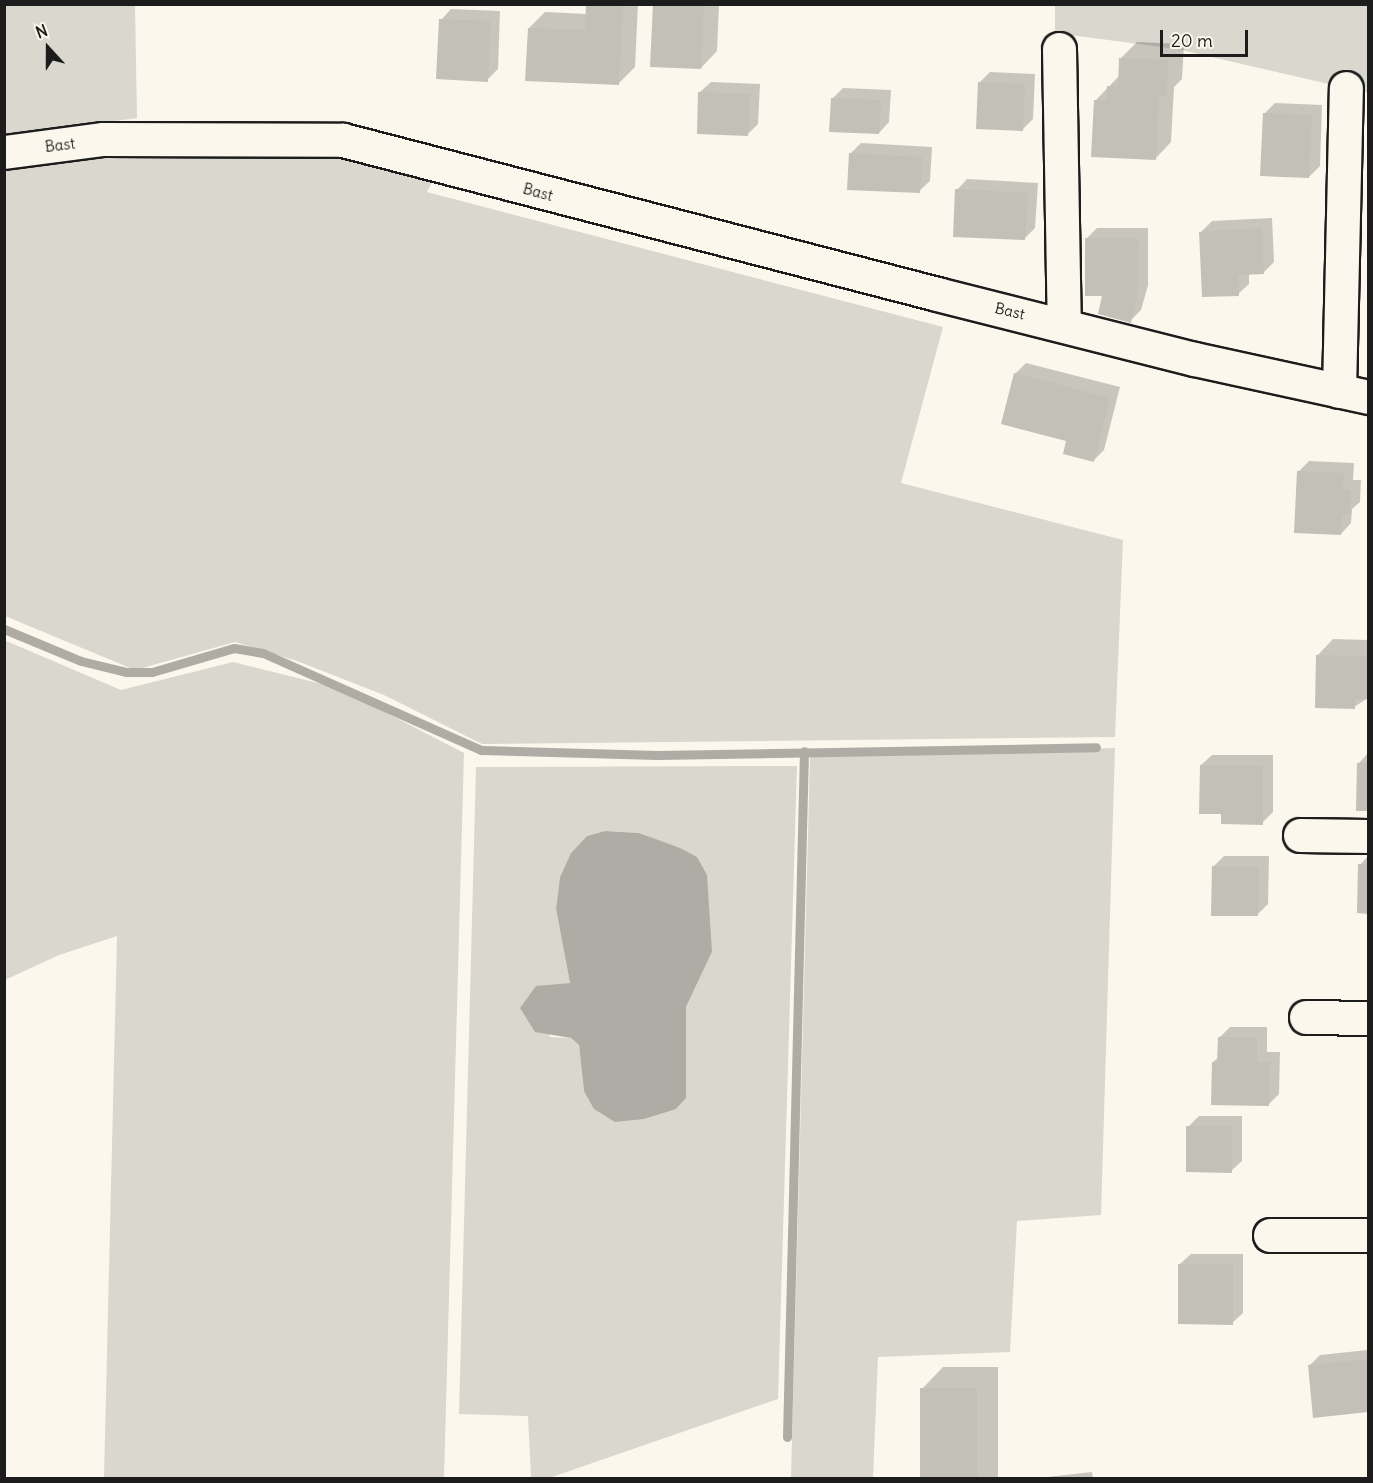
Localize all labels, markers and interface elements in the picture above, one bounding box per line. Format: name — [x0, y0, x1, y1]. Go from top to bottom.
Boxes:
north arrow — [18, 18, 78, 78]
scale bar — [1163, 18, 1252, 56]
text: N — [33, 20, 50, 43]
text: 20 m — [1171, 29, 1213, 52]
street label: Bast — [44, 134, 76, 156]
street label: Bast — [521, 179, 555, 205]
street label: Bast — [993, 299, 1027, 323]

